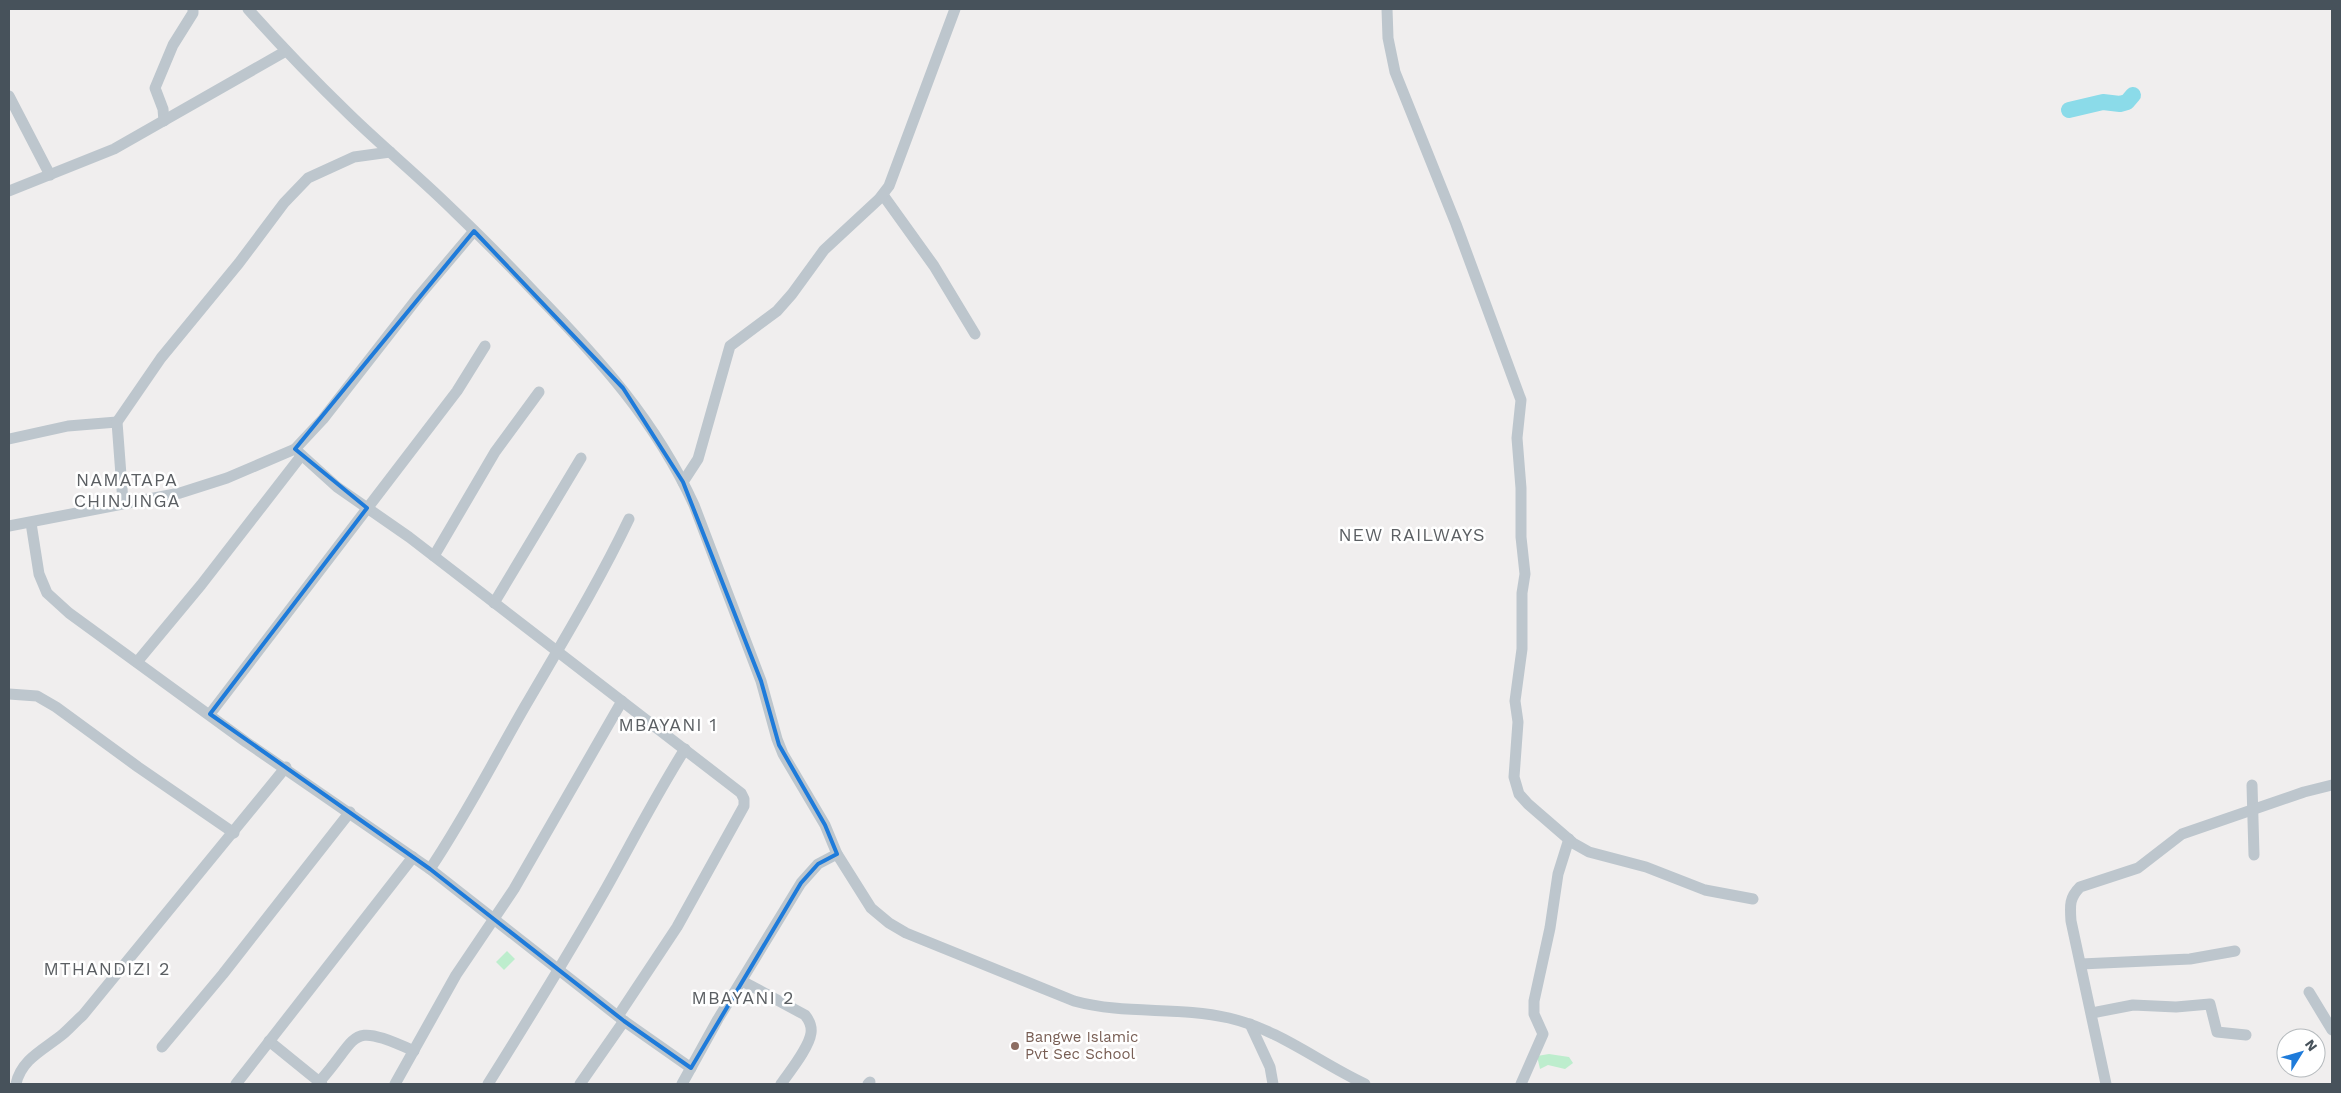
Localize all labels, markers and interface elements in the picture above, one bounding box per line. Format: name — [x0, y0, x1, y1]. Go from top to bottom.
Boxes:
district label: NAMATAPA CHINJINGA — [74, 469, 180, 511]
district label: NEW RAILWAYS — [1338, 524, 1486, 545]
district label: MBAYANI 1 — [619, 714, 718, 735]
district label: MTHANDIZI 2 — [43, 958, 171, 979]
district label: MBAYANI 2 — [692, 987, 794, 1008]
place label: Bangwe Islamic Pvt Sec School — [1025, 1028, 1138, 1063]
north arrow — [2276, 1028, 2326, 1078]
text: N — [2302, 1036, 2321, 1054]
marker: Bangwe Islamic Pvt Sec School — [1009, 1040, 1021, 1052]

